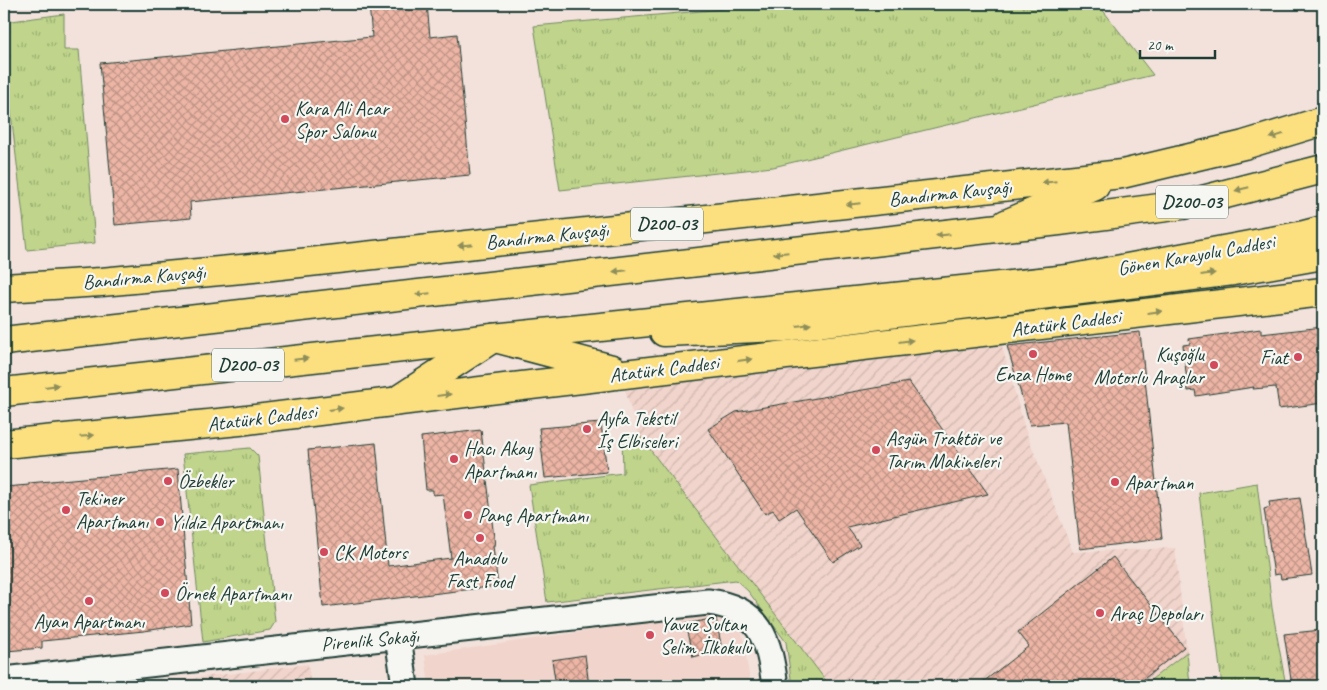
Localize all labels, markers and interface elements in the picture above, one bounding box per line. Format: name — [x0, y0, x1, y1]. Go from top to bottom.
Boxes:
scale bar — [1140, 28, 1214, 60]
text: 20 m — [1147, 36, 1174, 55]
place label: Kara Ali Acar Spor Salonu — [295, 96, 390, 144]
marker: Kara Ali Acar Spor Salonu — [279, 113, 291, 125]
one-way arrow — [1269, 132, 1284, 140]
street label: Bandırma Kavşağı — [887, 174, 1014, 212]
one-way arrow — [1041, 178, 1057, 186]
one-way arrow — [1235, 185, 1250, 193]
road number: D200-03 — [1156, 186, 1228, 218]
one-way arrow — [845, 200, 861, 208]
road number: D200-03 — [631, 208, 703, 240]
street label: Bandırma Kavşağı — [484, 217, 611, 255]
street label: Gönen Karayolu Caddesi — [1116, 229, 1279, 281]
one-way arrow — [934, 231, 950, 239]
one-way arrow — [457, 241, 473, 249]
one-way arrow — [773, 249, 789, 257]
street label: Bandırma Kavşağı — [82, 259, 208, 295]
one-way arrow — [611, 267, 627, 275]
one-way arrow — [1201, 270, 1217, 278]
one-way arrow — [415, 290, 431, 298]
street label: Atatürk Caddesi — [1010, 304, 1124, 342]
one-way arrow — [1147, 308, 1163, 316]
one-way arrow — [796, 321, 812, 329]
one-way arrow — [899, 337, 915, 345]
place label: Kuşoğlu Motorlu Araçlar — [1094, 342, 1206, 390]
place label: Fiat — [1260, 345, 1290, 370]
road number: D200-03 — [212, 348, 284, 382]
marker: Enza Home — [1027, 348, 1039, 360]
street label: Atatürk Caddesi — [608, 350, 722, 388]
marker: Fiat — [1292, 351, 1304, 363]
one-way arrow — [293, 355, 309, 363]
one-way arrow — [737, 356, 753, 364]
marker: Kuşoğlu Motorlu Araçlar — [1208, 359, 1220, 371]
place label: Enza Home — [995, 362, 1072, 387]
one-way arrow — [44, 382, 60, 390]
one-way arrow — [437, 391, 453, 399]
street label: Atatürk Caddesi — [206, 399, 320, 437]
one-way arrow — [328, 405, 344, 413]
place label: Ayfa Tekstil İş Elbiseleri — [597, 406, 679, 454]
marker: Ayfa Tekstil İş Elbiseleri — [581, 423, 593, 435]
place label: Asgün Traktör ve Tarım Makineleri — [886, 426, 1003, 474]
one-way arrow — [79, 431, 95, 439]
place label: Hacı Akay Apartmanı — [464, 436, 537, 484]
marker: Asgün Traktör ve Tarım Makineleri — [870, 444, 882, 456]
marker: Hacı Akay Apartmanı — [448, 453, 460, 465]
place label: Özbekler — [178, 469, 236, 494]
place label: Apartman — [1125, 470, 1194, 495]
marker: Özbekler — [162, 475, 174, 487]
marker: Apartman — [1109, 476, 1121, 488]
place label: Tekiner Apartmanı — [76, 486, 149, 534]
place label: Panç Apartmanı — [478, 503, 590, 528]
marker: Tekiner Apartmanı — [60, 504, 72, 516]
marker: Panç Apartmanı — [462, 509, 474, 521]
place label: Yıldız Apartmanı — [170, 510, 284, 535]
marker: Yıldız Apartmanı — [154, 516, 166, 528]
marker: Anadolu Fast Food — [474, 532, 486, 544]
place label: CK Motors — [334, 540, 409, 565]
marker: CK Motors — [318, 546, 330, 558]
place label: Anadolu Fast Food — [447, 546, 516, 594]
place label: Örnek Apartmanı — [175, 581, 293, 606]
marker: Örnek Apartmanı — [159, 587, 171, 599]
marker: Ayan Apartmanı — [83, 595, 95, 607]
place label: Araç Depoları — [1110, 601, 1204, 626]
marker: Araç Depoları — [1094, 607, 1106, 619]
place label: Ayan Apartmanı — [34, 609, 146, 634]
place label: Yavuz Sultan Selim İlkokulu — [660, 612, 753, 660]
street label: Pirenlik Sokağı — [320, 623, 421, 657]
marker: Yavuz Sultan Selim İlkokulu — [644, 629, 656, 641]

